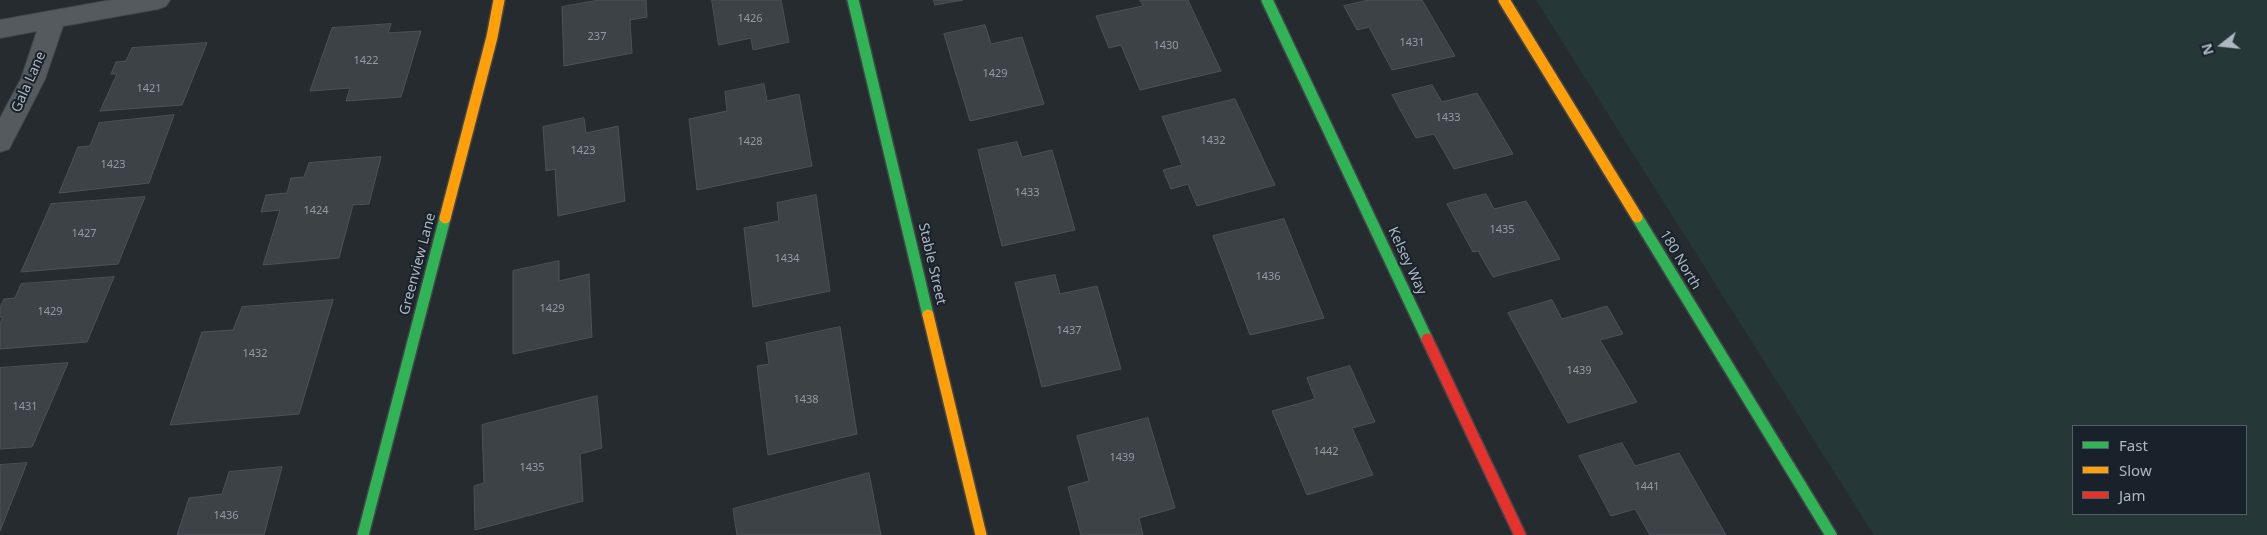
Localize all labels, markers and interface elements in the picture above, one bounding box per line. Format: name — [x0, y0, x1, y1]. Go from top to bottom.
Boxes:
house number: 1426 — [737, 12, 763, 26]
north arrow — [2197, 20, 2247, 70]
house number: 237 — [588, 30, 606, 44]
house number: 1431 — [1399, 36, 1425, 50]
house number: 1430 — [1153, 39, 1179, 53]
text: N — [2196, 41, 2218, 57]
street label: Gala Lane — [8, 49, 50, 115]
house number: 1422 — [353, 54, 379, 68]
house number: 1429 — [982, 67, 1008, 81]
house number: 1421 — [136, 82, 162, 96]
house number: 1433 — [1435, 111, 1461, 125]
house number: 1432 — [1200, 134, 1226, 148]
house number: 1428 — [737, 135, 763, 149]
house number: 1423 — [570, 144, 596, 158]
house number: 1423 — [100, 158, 126, 172]
house number: 1433 — [1014, 186, 1040, 200]
house number: 1424 — [303, 204, 329, 218]
street label: Greenview Lane — [396, 211, 440, 317]
street label: Stable Street — [914, 221, 950, 307]
house number: 1435 — [1489, 223, 1515, 237]
street label: Kelsey Way — [1384, 224, 1430, 298]
house number: 1427 — [71, 227, 97, 241]
street label: 180 North — [1656, 227, 1704, 293]
house number: 1434 — [774, 252, 800, 266]
house number: 1436 — [1255, 270, 1281, 284]
house number: 1429 — [539, 302, 565, 316]
house number: 1429 — [37, 305, 63, 319]
house number: 1437 — [1056, 324, 1082, 338]
house number: 1432 — [242, 347, 268, 361]
house number: 1439 — [1566, 364, 1592, 378]
house number: 1438 — [793, 393, 819, 407]
house number: 1431 — [12, 400, 38, 414]
legend — [2072, 425, 2247, 515]
text: Fast — [2119, 435, 2148, 455]
house number: 1442 — [1313, 445, 1339, 459]
house number: 1439 — [1109, 451, 1135, 465]
text: Slow — [2119, 460, 2152, 480]
house number: 1435 — [519, 461, 545, 475]
house number: 1441 — [1634, 480, 1660, 494]
text: Jam — [2119, 485, 2146, 505]
house number: 1436 — [213, 509, 239, 523]

